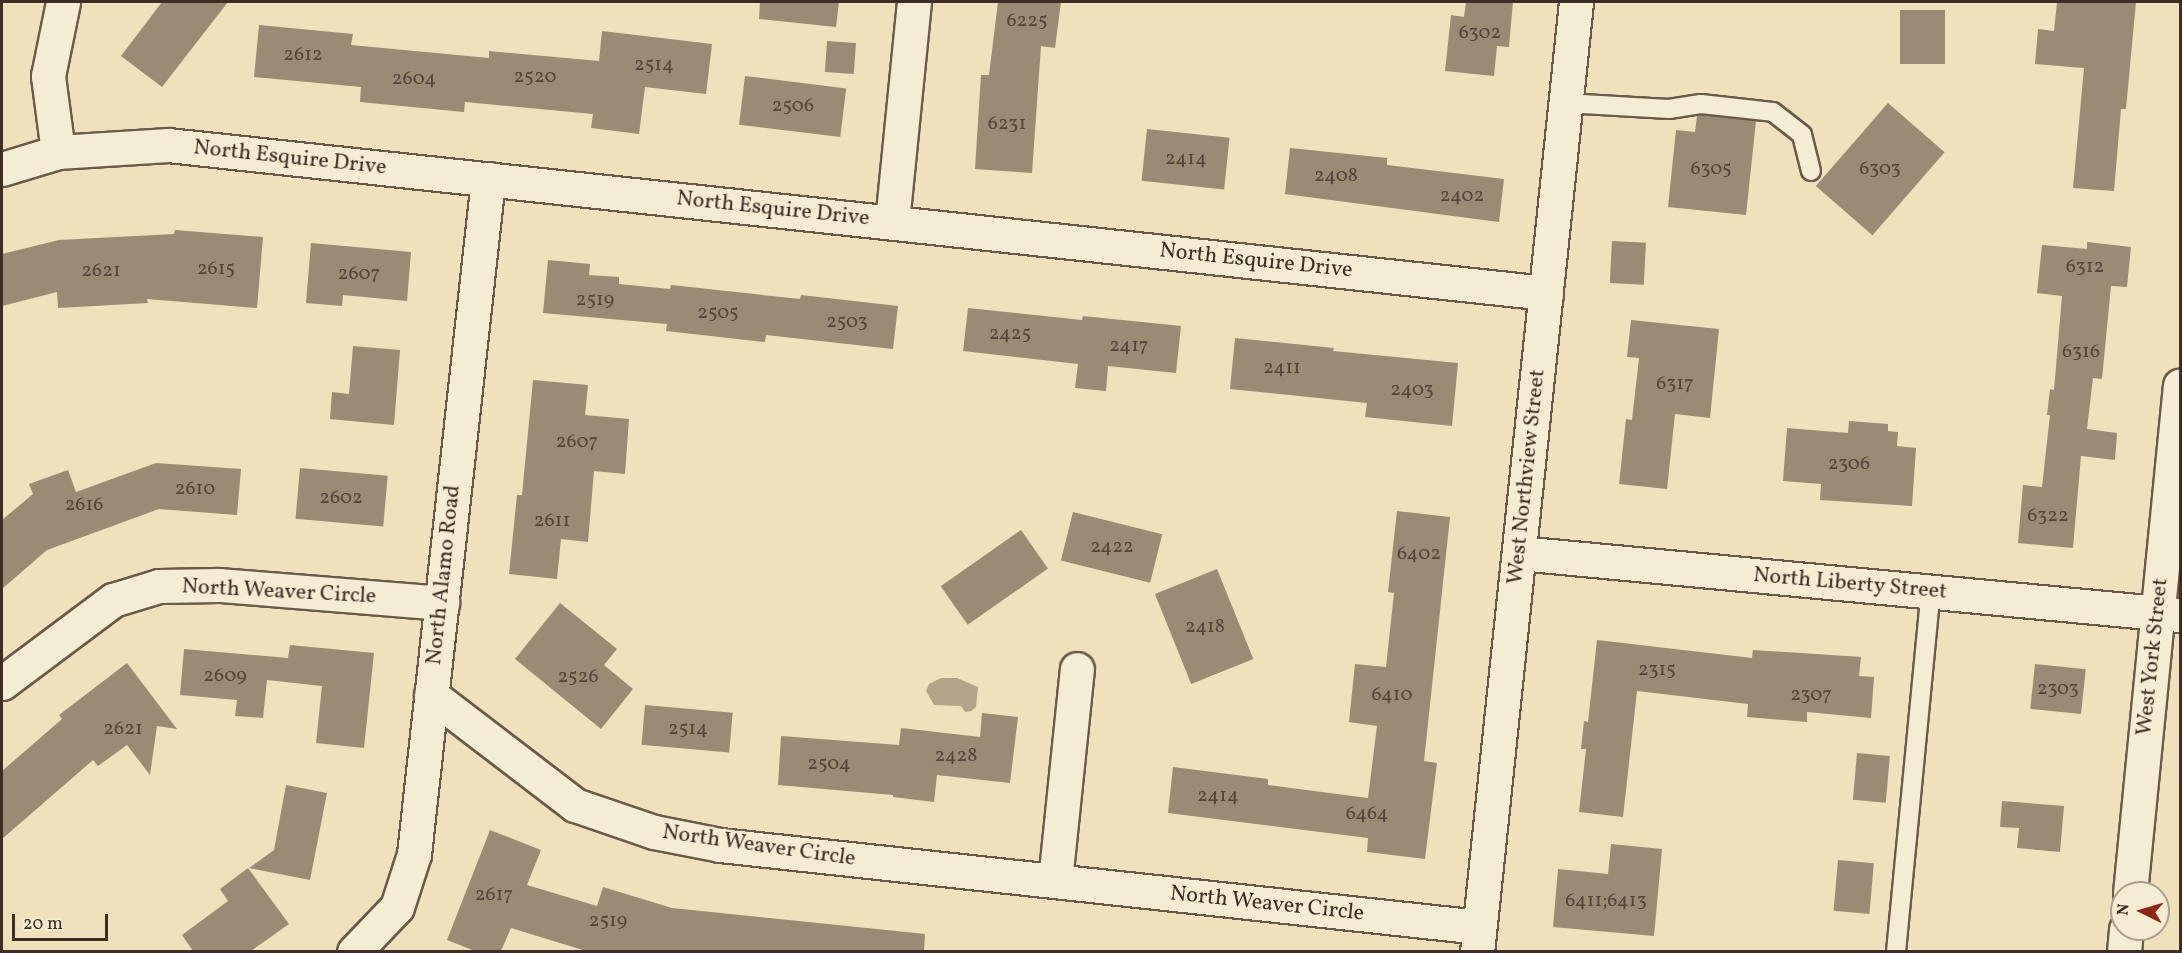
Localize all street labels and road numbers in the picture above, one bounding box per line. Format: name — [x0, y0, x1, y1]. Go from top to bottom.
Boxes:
street label: North Esquire Drive — [192, 135, 388, 181]
street label: North Esquire Drive — [675, 186, 871, 232]
street label: North Esquire Drive — [1158, 238, 1354, 284]
street label: West Northview Street — [1503, 368, 1551, 586]
street label: North Alamo Road — [421, 484, 467, 666]
street label: North Liberty Street — [1752, 562, 1948, 606]
street label: North Weaver Circle — [181, 574, 377, 610]
street label: West York Street — [2132, 576, 2174, 738]
street label: North Weaver Circle — [660, 819, 858, 873]
street label: North Weaver Circle — [1168, 881, 1366, 927]

